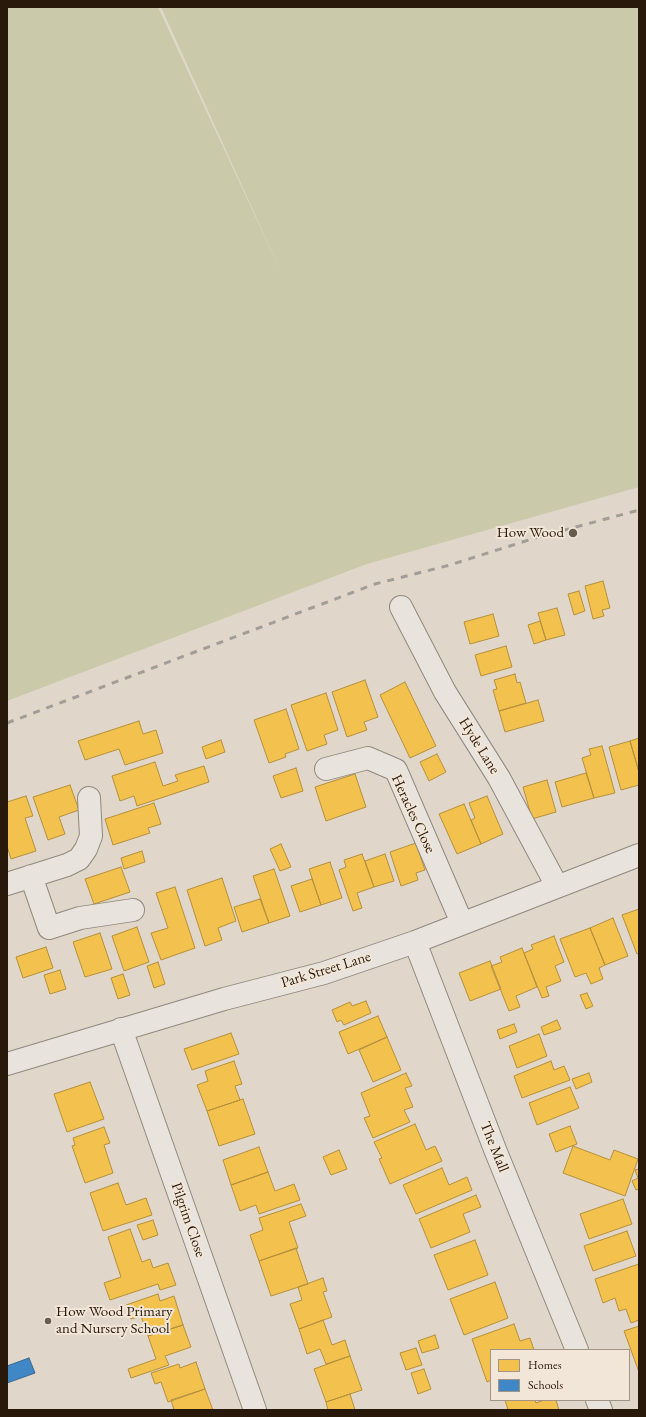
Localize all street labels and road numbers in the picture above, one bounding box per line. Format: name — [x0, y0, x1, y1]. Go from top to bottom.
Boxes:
street label: Hyde Lane — [455, 714, 503, 778]
street label: Heracles Close — [387, 772, 439, 856]
street label: Park Street Lane — [279, 948, 373, 992]
street label: The Mall — [476, 1119, 512, 1175]
street label: Pilgrim Close — [167, 1180, 209, 1260]

